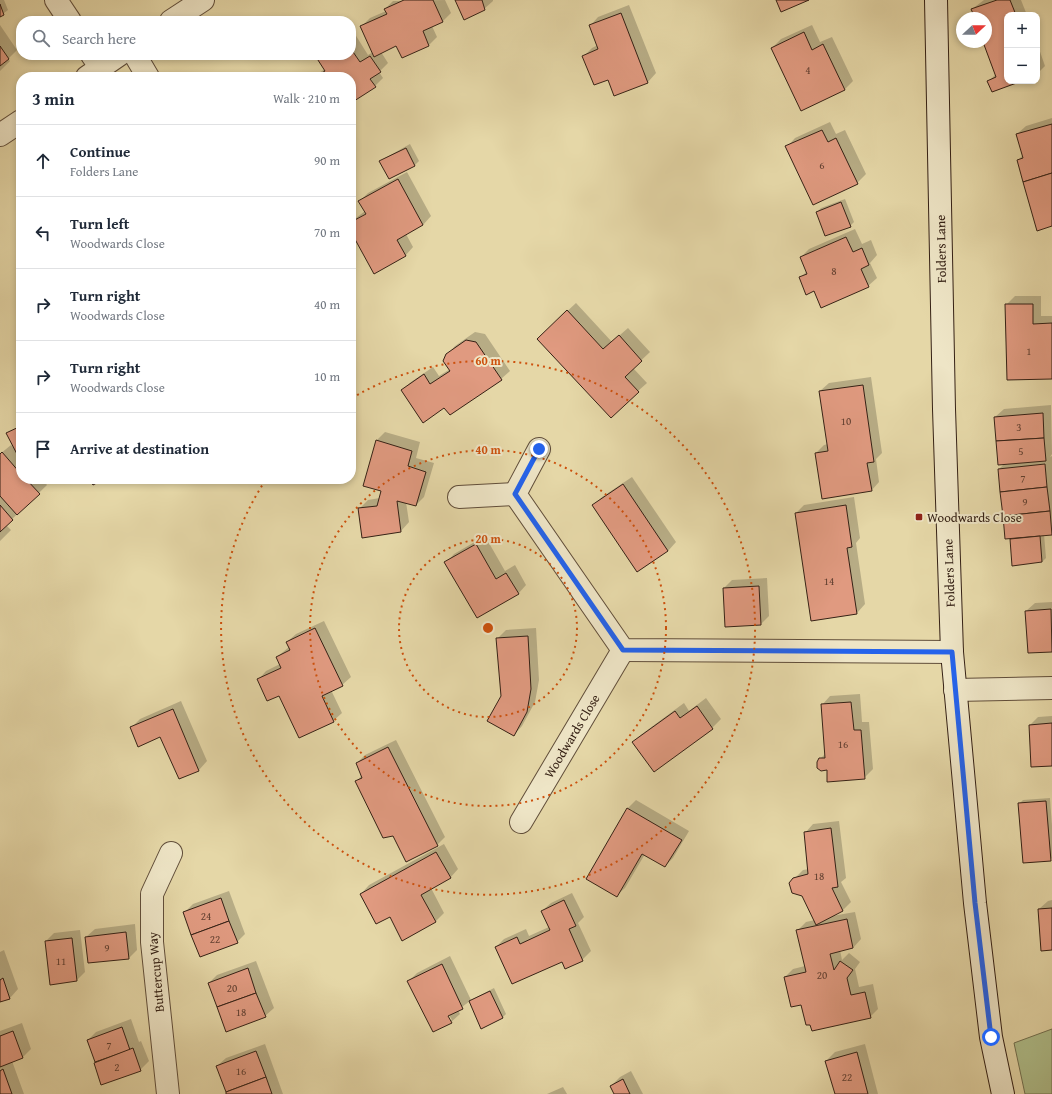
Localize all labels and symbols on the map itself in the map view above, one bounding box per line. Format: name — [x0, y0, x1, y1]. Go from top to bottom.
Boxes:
north arrow — [956, 12, 992, 48]
house number: 4 — [805, 62, 811, 78]
house number: 6 — [819, 157, 825, 173]
street label: Folders Lane — [931, 215, 951, 283]
house number: 8 — [831, 263, 837, 279]
house number: 1 — [1026, 343, 1032, 359]
text: 60 m — [475, 352, 501, 369]
house number: 10 — [841, 413, 851, 429]
house number: 3 — [1016, 419, 1022, 435]
route end — [530, 440, 548, 458]
text: 40 m — [475, 441, 501, 458]
house number: 5 — [1018, 443, 1024, 459]
house number: 7 — [1020, 470, 1026, 486]
house number: 9 — [1022, 494, 1028, 510]
place label: Woodwards Close — [927, 508, 1022, 527]
marker: Woodwards Close — [914, 512, 924, 522]
text: 20 m — [475, 530, 501, 547]
street label: Folders Lane — [938, 538, 960, 608]
house number: 14 — [824, 573, 834, 589]
centre of rings — [481, 621, 495, 635]
street label: Woodwards Close — [539, 691, 605, 781]
house number: 16 — [838, 736, 848, 752]
house number: 18 — [814, 868, 824, 884]
house number: 24 — [201, 908, 211, 924]
street label: Buttercup Way — [143, 930, 169, 1013]
house number: 22 — [210, 931, 220, 947]
house number: 9 — [104, 940, 110, 956]
house number: 11 — [56, 953, 66, 969]
house number: 20 — [817, 967, 827, 983]
house number: 20 — [227, 980, 237, 996]
house number: 18 — [236, 1004, 246, 1020]
route start — [982, 1028, 1000, 1046]
house number: 7 — [106, 1037, 112, 1053]
house number: 2 — [114, 1059, 120, 1075]
house number: 16 — [236, 1063, 246, 1079]
house number: 22 — [842, 1069, 852, 1085]

